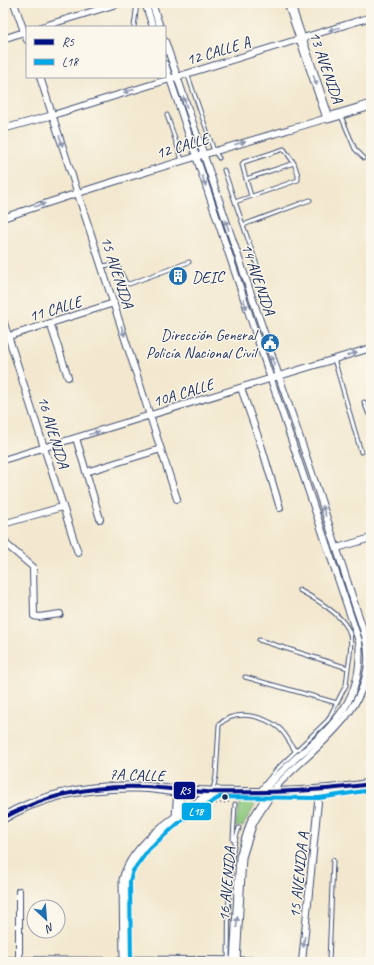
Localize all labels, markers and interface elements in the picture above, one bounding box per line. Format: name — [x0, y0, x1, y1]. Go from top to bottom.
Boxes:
legend — [26, 26, 166, 78]
one-way arrow — [327, 26, 339, 32]
street label: 13 AVENIDA — [305, 29, 348, 107]
street label: 12 CALLE A — [184, 31, 254, 70]
text: R5 — [62, 34, 74, 50]
text: L18 — [62, 54, 80, 70]
one-way arrow — [312, 74, 318, 86]
one-way arrow — [123, 88, 135, 94]
one-way arrow — [182, 95, 188, 107]
street label: 12 CALLE — [154, 128, 213, 163]
one-way arrow — [58, 135, 64, 147]
one-way arrow — [235, 140, 247, 146]
one-way arrow — [201, 175, 207, 187]
one-way arrow — [34, 202, 46, 208]
one-way arrow — [224, 219, 230, 231]
street label: 15 AVENIDA — [96, 234, 138, 312]
street label: 14 AVENIDA — [237, 241, 280, 319]
building icon: DEIC — [167, 265, 189, 287]
place label: DEIC — [192, 267, 226, 287]
street label: 11 CALLE — [27, 291, 86, 326]
one-way arrow — [242, 298, 248, 310]
one-way arrow — [120, 325, 126, 337]
place label: Dirección General Policía Nacional Civil — [146, 325, 259, 363]
public building icon: Dirección General Policía Nacional Civil — [259, 332, 281, 354]
one-way arrow — [346, 351, 358, 357]
one-way arrow — [270, 355, 276, 367]
street label: 10A CALLE — [150, 374, 218, 412]
street label: 16 AVENIDA — [33, 394, 74, 472]
one-way arrow — [88, 430, 100, 436]
one-way arrow — [321, 505, 327, 517]
street label: 7A CALLE — [109, 764, 167, 786]
line badge: R5 — [173, 781, 196, 800]
text: R5 — [180, 783, 192, 797]
unlabelled marker — [220, 792, 230, 802]
line badge: L18 — [181, 802, 212, 821]
text: L18 — [189, 804, 205, 818]
street label: 15 AVENIDA A — [285, 830, 314, 919]
street label: 16 AVENIDA — [214, 845, 240, 922]
north arrow — [26, 899, 66, 939]
one-way arrow — [234, 916, 241, 928]
text: N — [42, 920, 57, 937]
one-way arrow — [301, 936, 308, 948]

